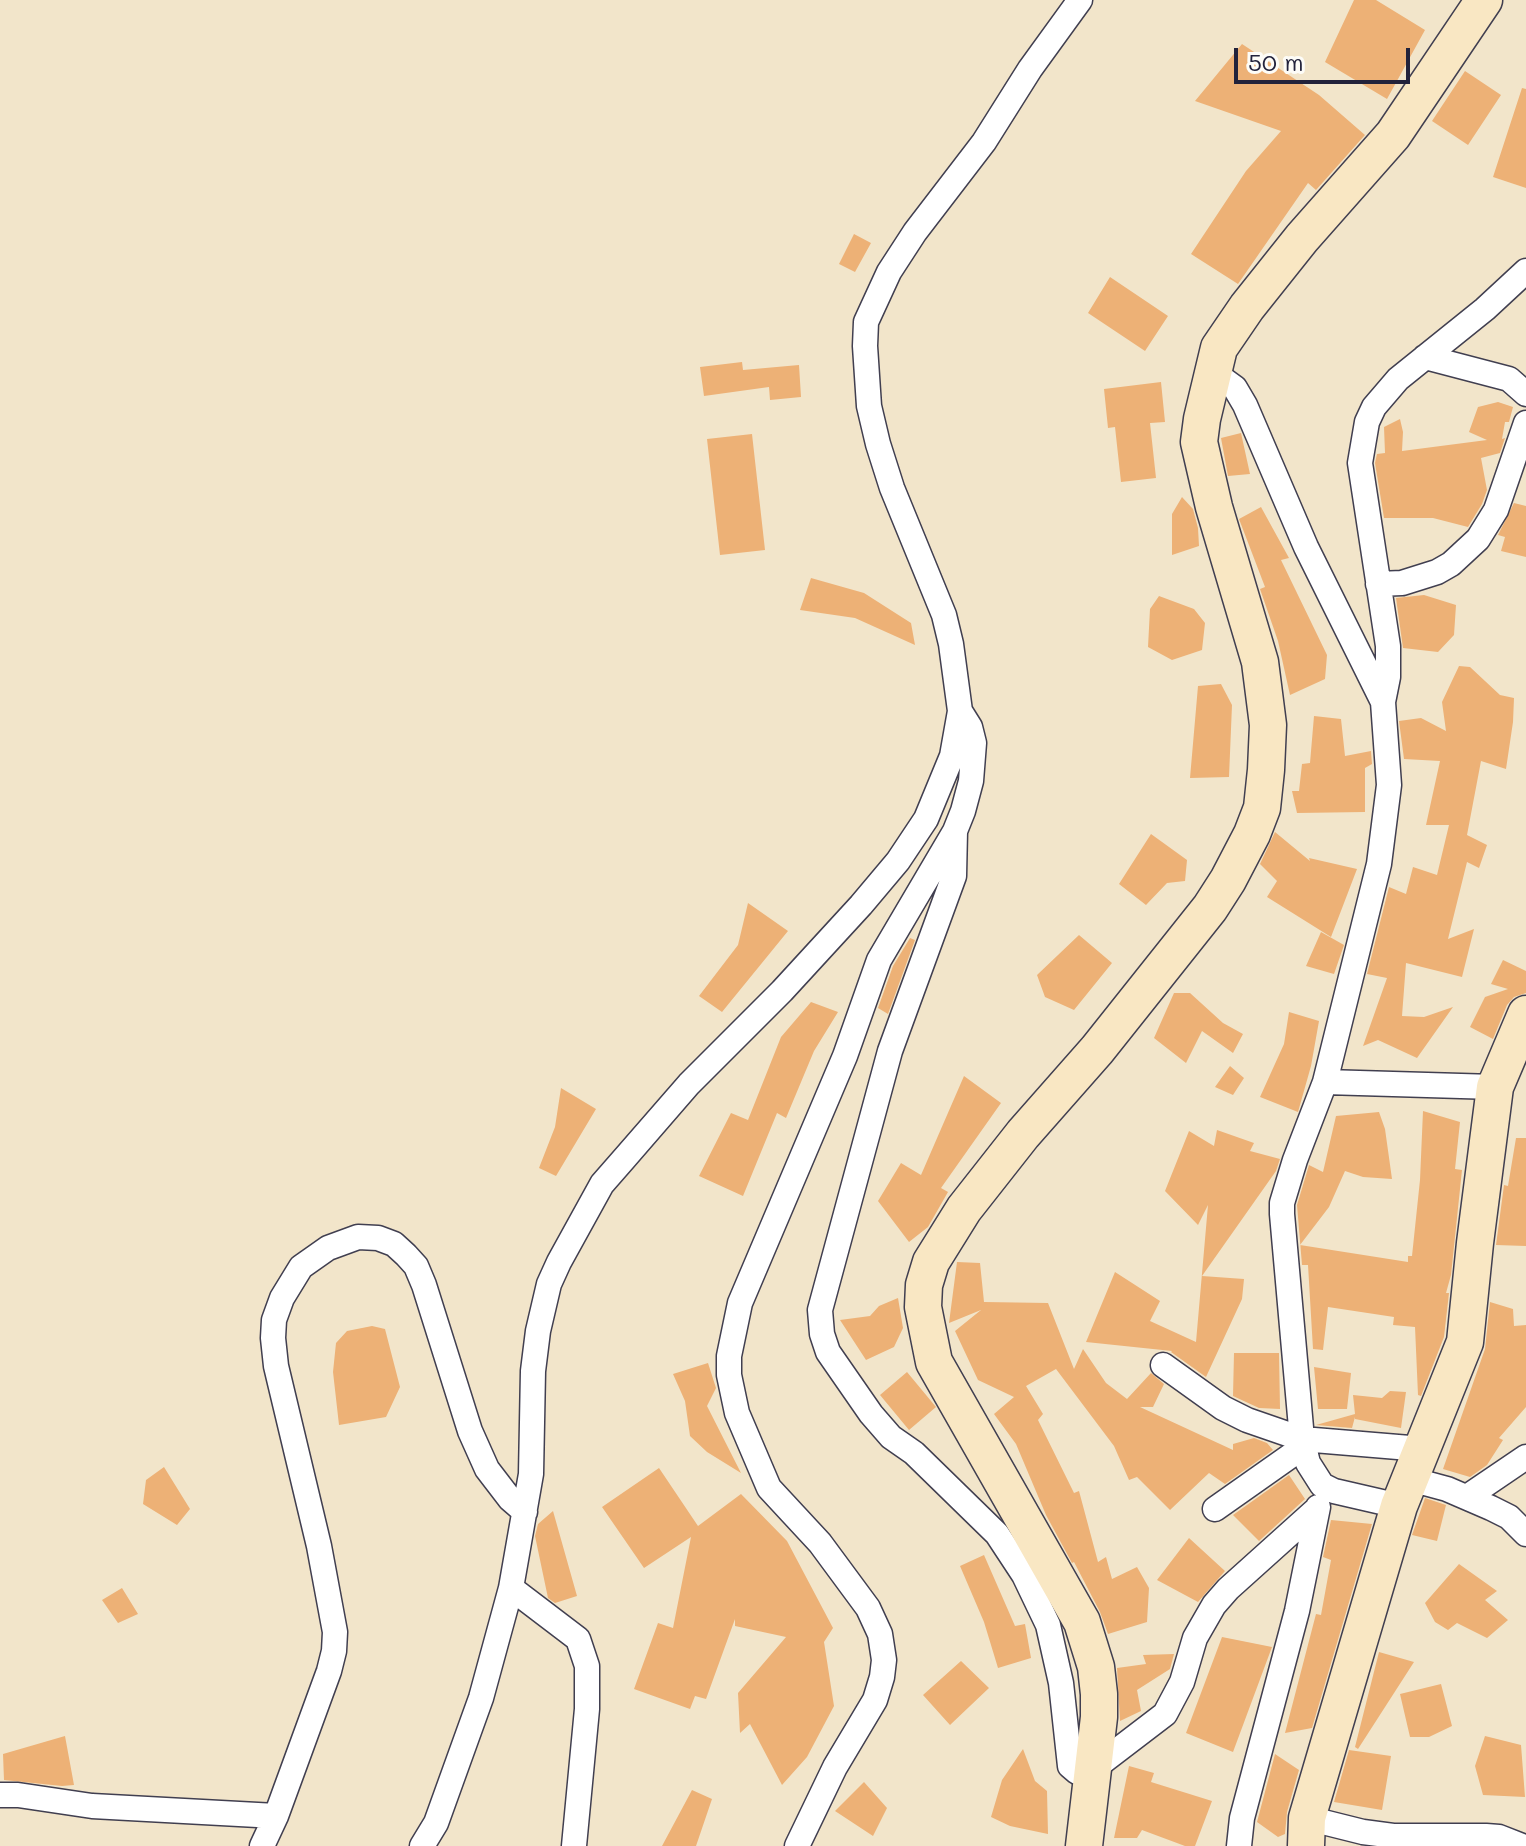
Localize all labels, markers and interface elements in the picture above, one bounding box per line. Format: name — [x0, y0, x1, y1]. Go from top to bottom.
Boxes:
scale bar — [1238, 32, 1414, 82]
text: 50 m — [1248, 46, 1304, 77]

